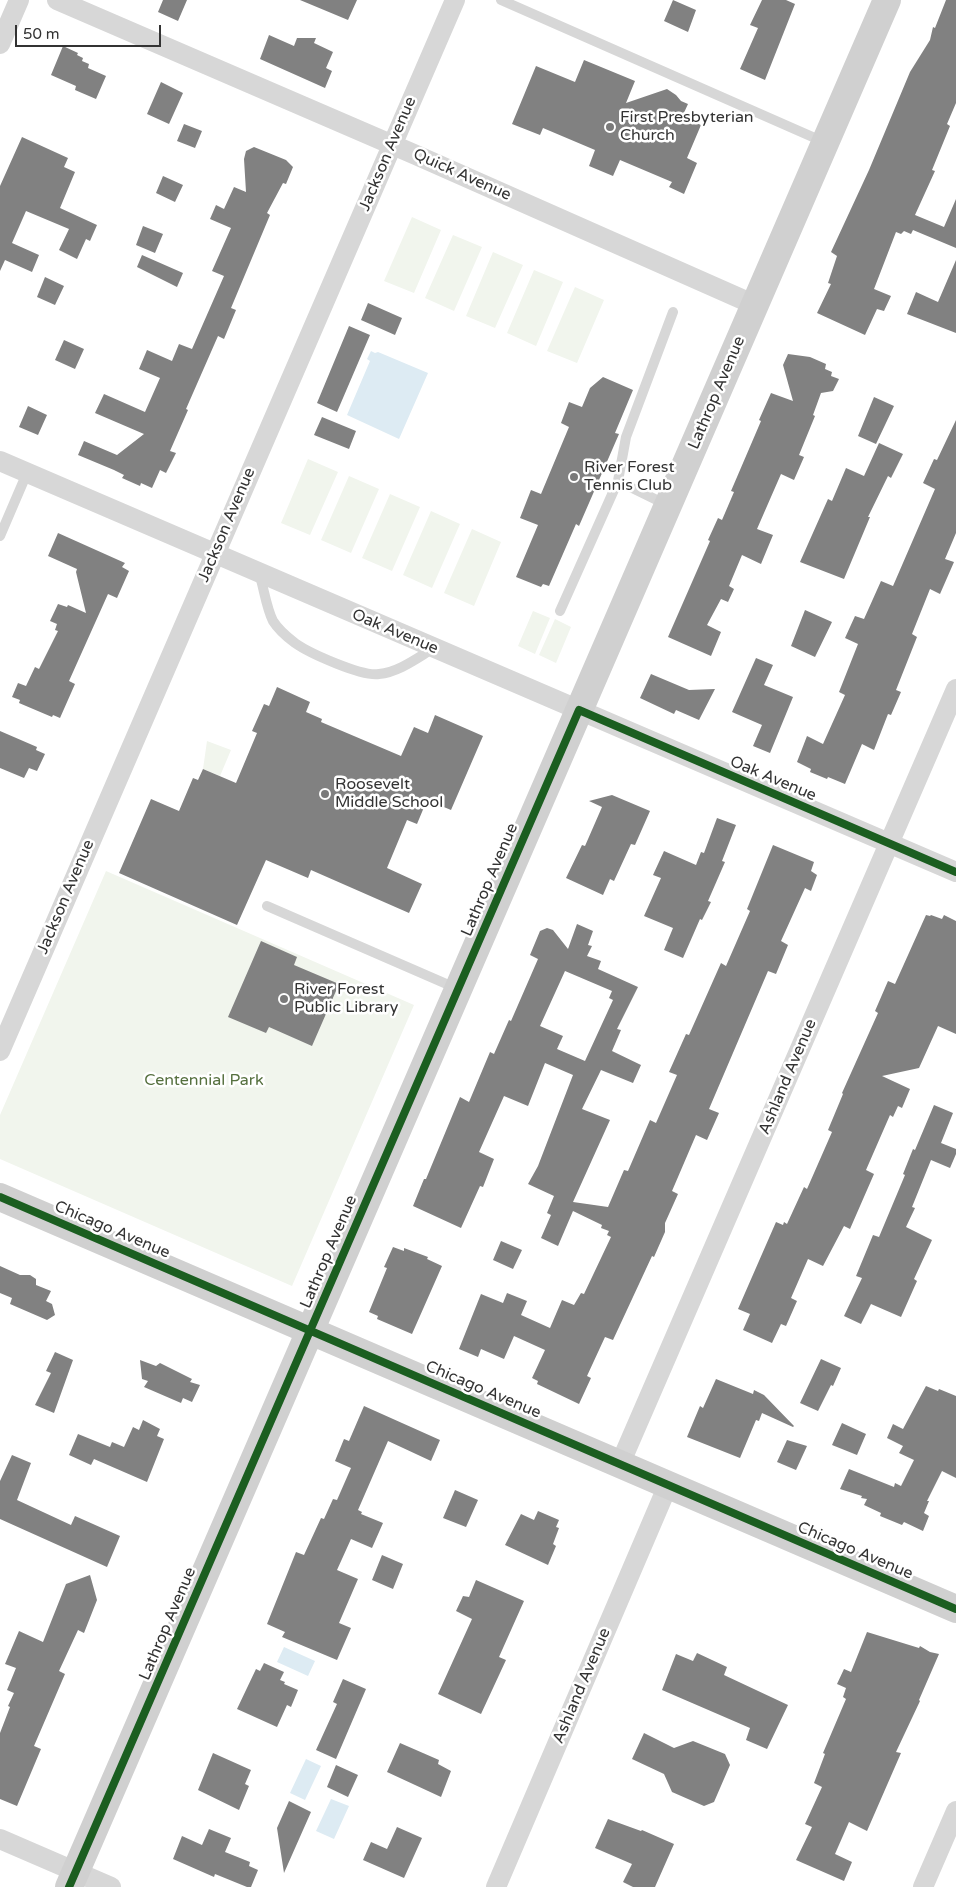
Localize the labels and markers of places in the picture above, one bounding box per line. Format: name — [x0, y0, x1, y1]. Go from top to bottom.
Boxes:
place label: First Presbyterian Church — [620, 108, 754, 146]
marker: First Presbyterian Church — [604, 121, 616, 133]
place label: River Forest Tennis Club — [584, 458, 675, 496]
marker: River Forest Tennis Club — [568, 471, 580, 483]
place label: Roosevelt Middle School — [335, 775, 443, 813]
marker: Roosevelt Middle School — [319, 788, 331, 800]
place label: River Forest Public Library — [294, 980, 398, 1018]
marker: River Forest Public Library — [278, 993, 290, 1005]

